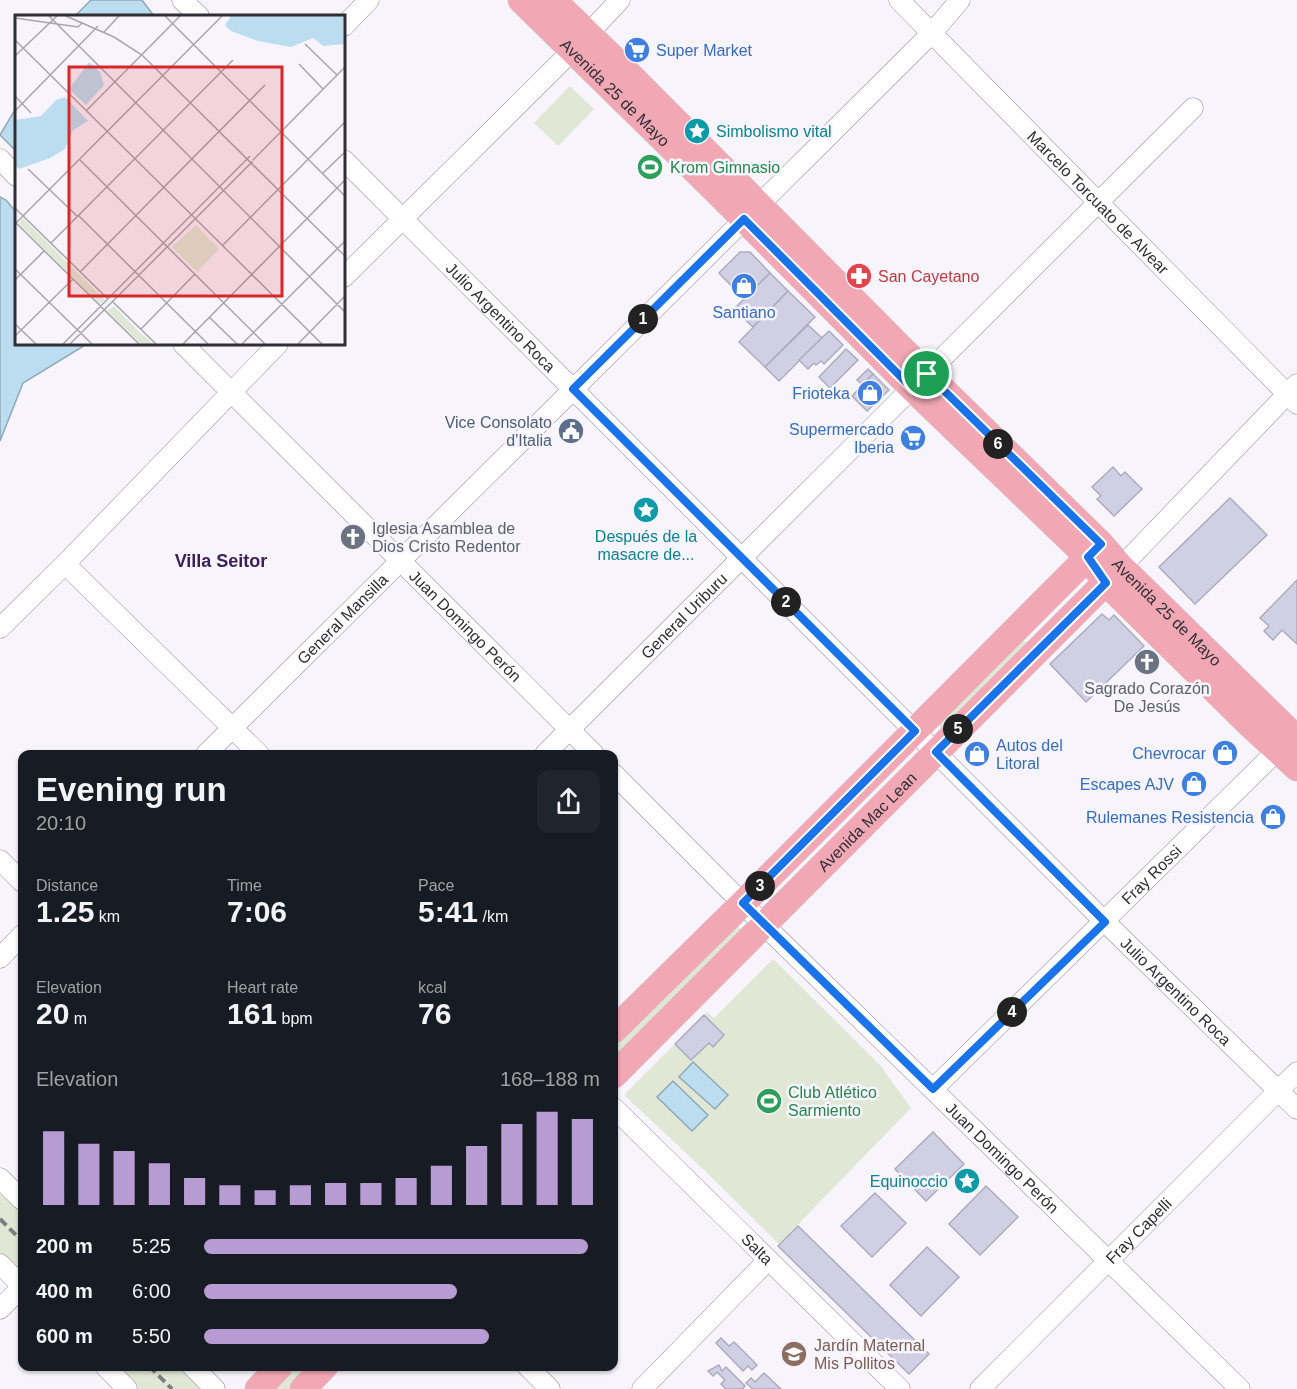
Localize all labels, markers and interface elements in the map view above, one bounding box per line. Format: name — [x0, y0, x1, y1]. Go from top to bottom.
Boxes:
inset map — [15, 15, 345, 345]
supermarket icon: Super Market — [622, 35, 652, 65]
street label: Avenida 25 de Mayo — [557, 36, 673, 150]
place label: Super Market — [656, 42, 753, 59]
place icon: Simbolismo vital — [682, 116, 712, 146]
place label: Simbolismo vital — [716, 123, 832, 140]
street label: Marcelo Torcuato de Alvear — [1024, 128, 1172, 278]
sports icon: Krom Gimnasio — [635, 152, 665, 182]
place label: Krom Gimnasio — [670, 159, 780, 176]
street label: Julio Argentino Roca — [443, 259, 558, 375]
pharmacy icon: San Cayetano — [844, 261, 874, 291]
place label: San Cayetano — [878, 268, 980, 285]
shop icon: Santiano — [729, 271, 759, 301]
pin: 1 — [628, 304, 658, 334]
place label: Santiano — [712, 304, 776, 321]
text: 1 — [639, 310, 647, 327]
pin — [901, 348, 952, 399]
icon: arrive — [910, 357, 943, 390]
shop icon: Frioteka — [855, 378, 885, 408]
place label: Frioteka — [792, 385, 850, 402]
place label: Vice Consolato d'Italia — [445, 414, 552, 449]
public building icon: Vice Consolato d'Italia — [556, 416, 586, 446]
place label: Supermercado Iberia — [789, 421, 894, 456]
supermarket icon: Supermercado Iberia — [898, 423, 928, 453]
pin: 6 — [983, 429, 1013, 459]
text: 6 — [994, 435, 1002, 452]
place icon: Después de la masacre de... — [631, 495, 661, 525]
place label: Iglesia Asamblea de Dios Cristo Redentor — [372, 520, 521, 555]
church icon: Iglesia Asamblea de Dios Cristo Redentor — [338, 522, 368, 552]
place label: Después de la masacre de... — [595, 528, 697, 563]
district label: Villa Seitor — [175, 551, 267, 571]
street label: Avenida 25 de Mayo — [1109, 555, 1225, 669]
street label: Juan Domingo Perón — [406, 567, 524, 685]
street label: General Uriburu — [638, 570, 731, 662]
street label: General Mansilla — [294, 571, 391, 667]
pin: 2 — [771, 587, 801, 617]
text: 2 — [782, 593, 790, 610]
church icon: Sagrado Corazón De Jesús — [1132, 647, 1162, 677]
place label: Sagrado Corazón De Jesús — [1084, 680, 1210, 715]
pin: 5 — [943, 714, 973, 744]
text: 5 — [954, 720, 962, 737]
place label: Autos del Litoral — [996, 737, 1063, 772]
shop icon: Chevrocar — [1210, 738, 1240, 768]
shop icon: Autos del Litoral — [962, 739, 992, 769]
place label: Chevrocar — [1132, 745, 1207, 762]
street label: Avenida Mac Lean — [814, 769, 920, 875]
shop icon: Escapes AJV — [1179, 769, 1209, 799]
button: share — [537, 770, 600, 833]
text: Evening run — [36, 771, 227, 808]
place label: Escapes AJV — [1080, 776, 1174, 793]
shop icon: Rulemanes Resistencia — [1258, 802, 1288, 832]
place label: Rulemanes Resistencia — [1086, 809, 1254, 826]
text: 20:10 — [36, 812, 86, 834]
street label: Fray Rossi — [1118, 842, 1185, 908]
pin: 3 — [745, 871, 775, 901]
text: Distance — [36, 877, 98, 894]
text: Time — [227, 877, 262, 894]
text: Pace — [418, 877, 454, 894]
text: 3 — [756, 877, 764, 894]
text: 1.25 — [36, 895, 94, 928]
text: 7:06 — [227, 895, 287, 928]
text: 5:41 — [418, 895, 478, 928]
text: km — [94, 908, 120, 925]
text: /km — [478, 908, 508, 925]
street label: Julio Argentino Roca — [1117, 934, 1234, 1049]
text: Elevation — [36, 979, 102, 996]
text: Heart rate — [227, 979, 298, 996]
text: kcal — [418, 979, 446, 996]
text: 20 — [36, 997, 69, 1030]
text: 161 — [227, 997, 277, 1030]
text: 76 — [418, 997, 451, 1030]
pin: 4 — [997, 997, 1027, 1027]
text: 4 — [1008, 1003, 1016, 1020]
text: m — [69, 1010, 87, 1027]
text: bpm — [277, 1010, 313, 1027]
text: Elevation — [36, 1068, 118, 1090]
text: 168–188 m — [500, 1068, 600, 1090]
place label: Club Atlético Sarmiento — [788, 1084, 877, 1119]
sports icon: Club Atlético Sarmiento — [754, 1086, 784, 1116]
street label: Juan Domingo Perón — [942, 1099, 1062, 1216]
place icon: Equinoccio — [952, 1166, 982, 1196]
place label: Equinoccio — [870, 1173, 948, 1190]
street label: Fray Capelli — [1103, 1195, 1175, 1267]
street label: Salta — [738, 1230, 776, 1268]
text: 200 m — [36, 1235, 93, 1257]
text: 5:25 — [132, 1235, 171, 1257]
text: 400 m — [36, 1280, 93, 1302]
text: 6:00 — [132, 1280, 171, 1302]
text: 600 m — [36, 1325, 93, 1347]
text: 5:50 — [132, 1325, 171, 1347]
place label: Jardín Maternal Mis Pollitos — [814, 1337, 925, 1372]
school or university icon: Jardín Maternal Mis Pollitos — [779, 1339, 809, 1369]

